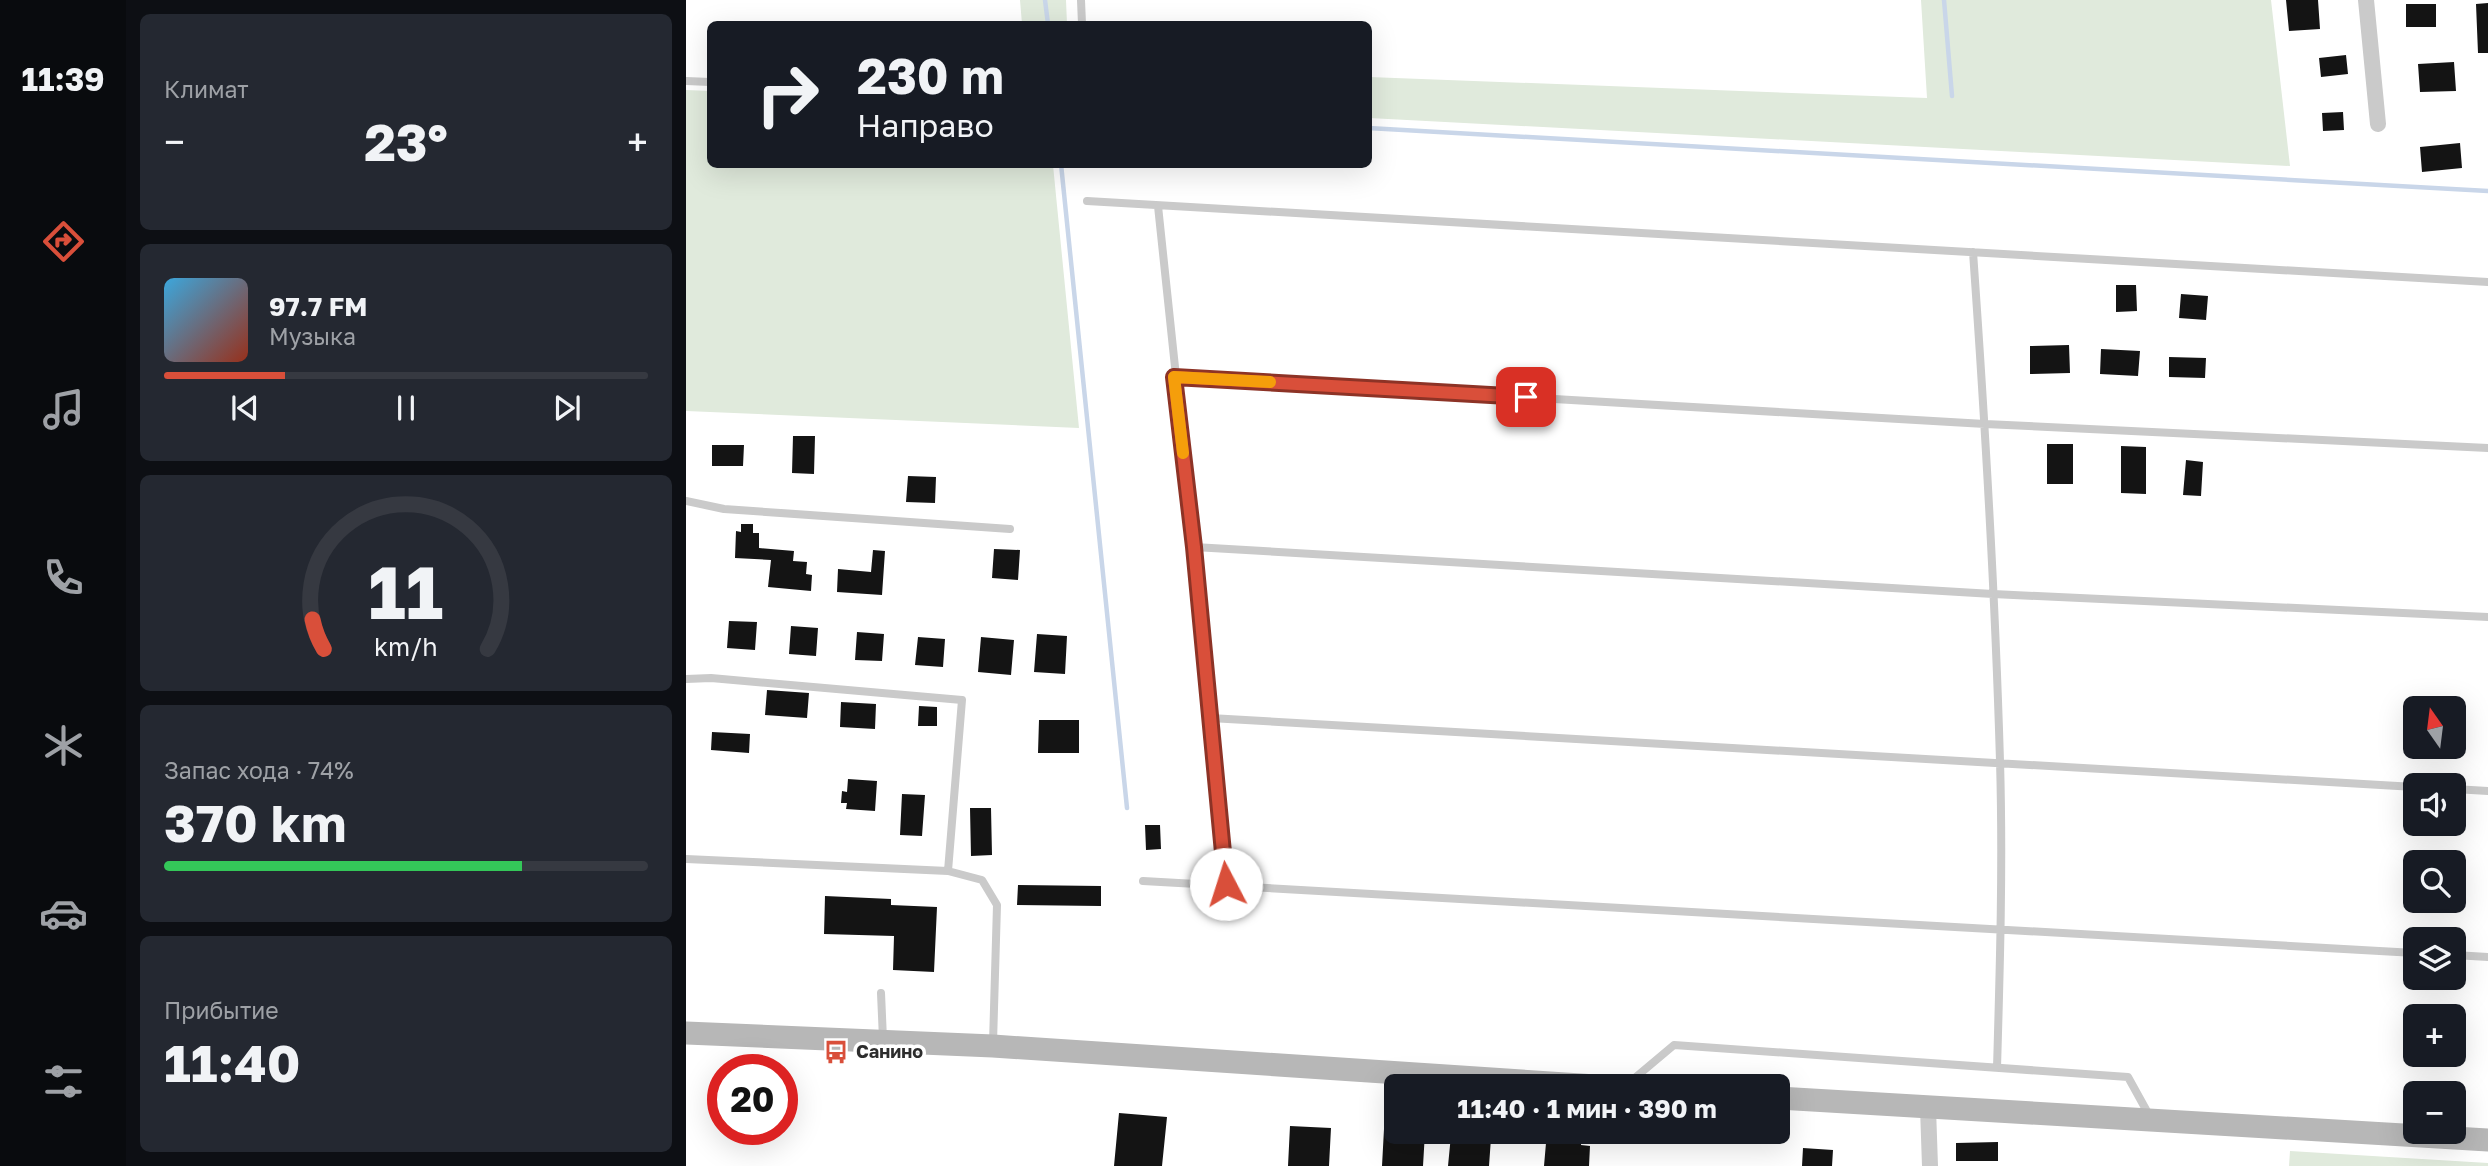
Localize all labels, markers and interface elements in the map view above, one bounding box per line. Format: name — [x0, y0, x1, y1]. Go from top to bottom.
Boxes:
text: 230 m — [857, 46, 1004, 105]
icon: right — [742, 49, 833, 140]
text: 11:39 — [21, 60, 105, 98]
text: Климат — [164, 75, 249, 103]
text: Направо — [857, 106, 994, 144]
text: 23° — [364, 110, 448, 172]
text: − — [164, 119, 185, 164]
text: + — [627, 119, 648, 164]
icon: directions — [39, 217, 88, 266]
text: 97.7 FM — [269, 291, 367, 322]
text: Музыка — [269, 322, 356, 350]
pin — [1496, 367, 1556, 427]
icon: arrive — [1507, 378, 1545, 416]
icon: music — [39, 385, 88, 434]
icon: previous — [226, 389, 264, 427]
icon: pause — [387, 389, 425, 427]
icon: next — [548, 389, 586, 427]
text: 11 — [369, 548, 443, 635]
icon: phone — [39, 553, 88, 602]
text: km/h — [374, 631, 438, 662]
north arrow — [2403, 696, 2466, 760]
map controls — [2403, 696, 2466, 1144]
icon: climate — [39, 721, 88, 770]
text: Запас хода · 74% — [164, 756, 354, 784]
button: sound — [2403, 773, 2466, 836]
text: 370 km — [164, 791, 347, 853]
position arrow — [1189, 847, 1263, 921]
button: search — [2403, 850, 2466, 913]
icon: car — [39, 889, 88, 938]
button: layers — [2403, 927, 2466, 990]
text: Прибытие — [164, 996, 279, 1024]
button: + — [2403, 1004, 2466, 1067]
text: 11:40 — [164, 1031, 301, 1093]
bus stop icon: Санино — [822, 1038, 850, 1066]
place label: Санино — [856, 1040, 923, 1062]
speed limit sign: 20 — [707, 1054, 798, 1145]
icon: filters — [39, 1057, 88, 1106]
button: − — [2403, 1081, 2466, 1144]
text: 11:40 · 1 мин · 390 m — [1457, 1093, 1717, 1124]

